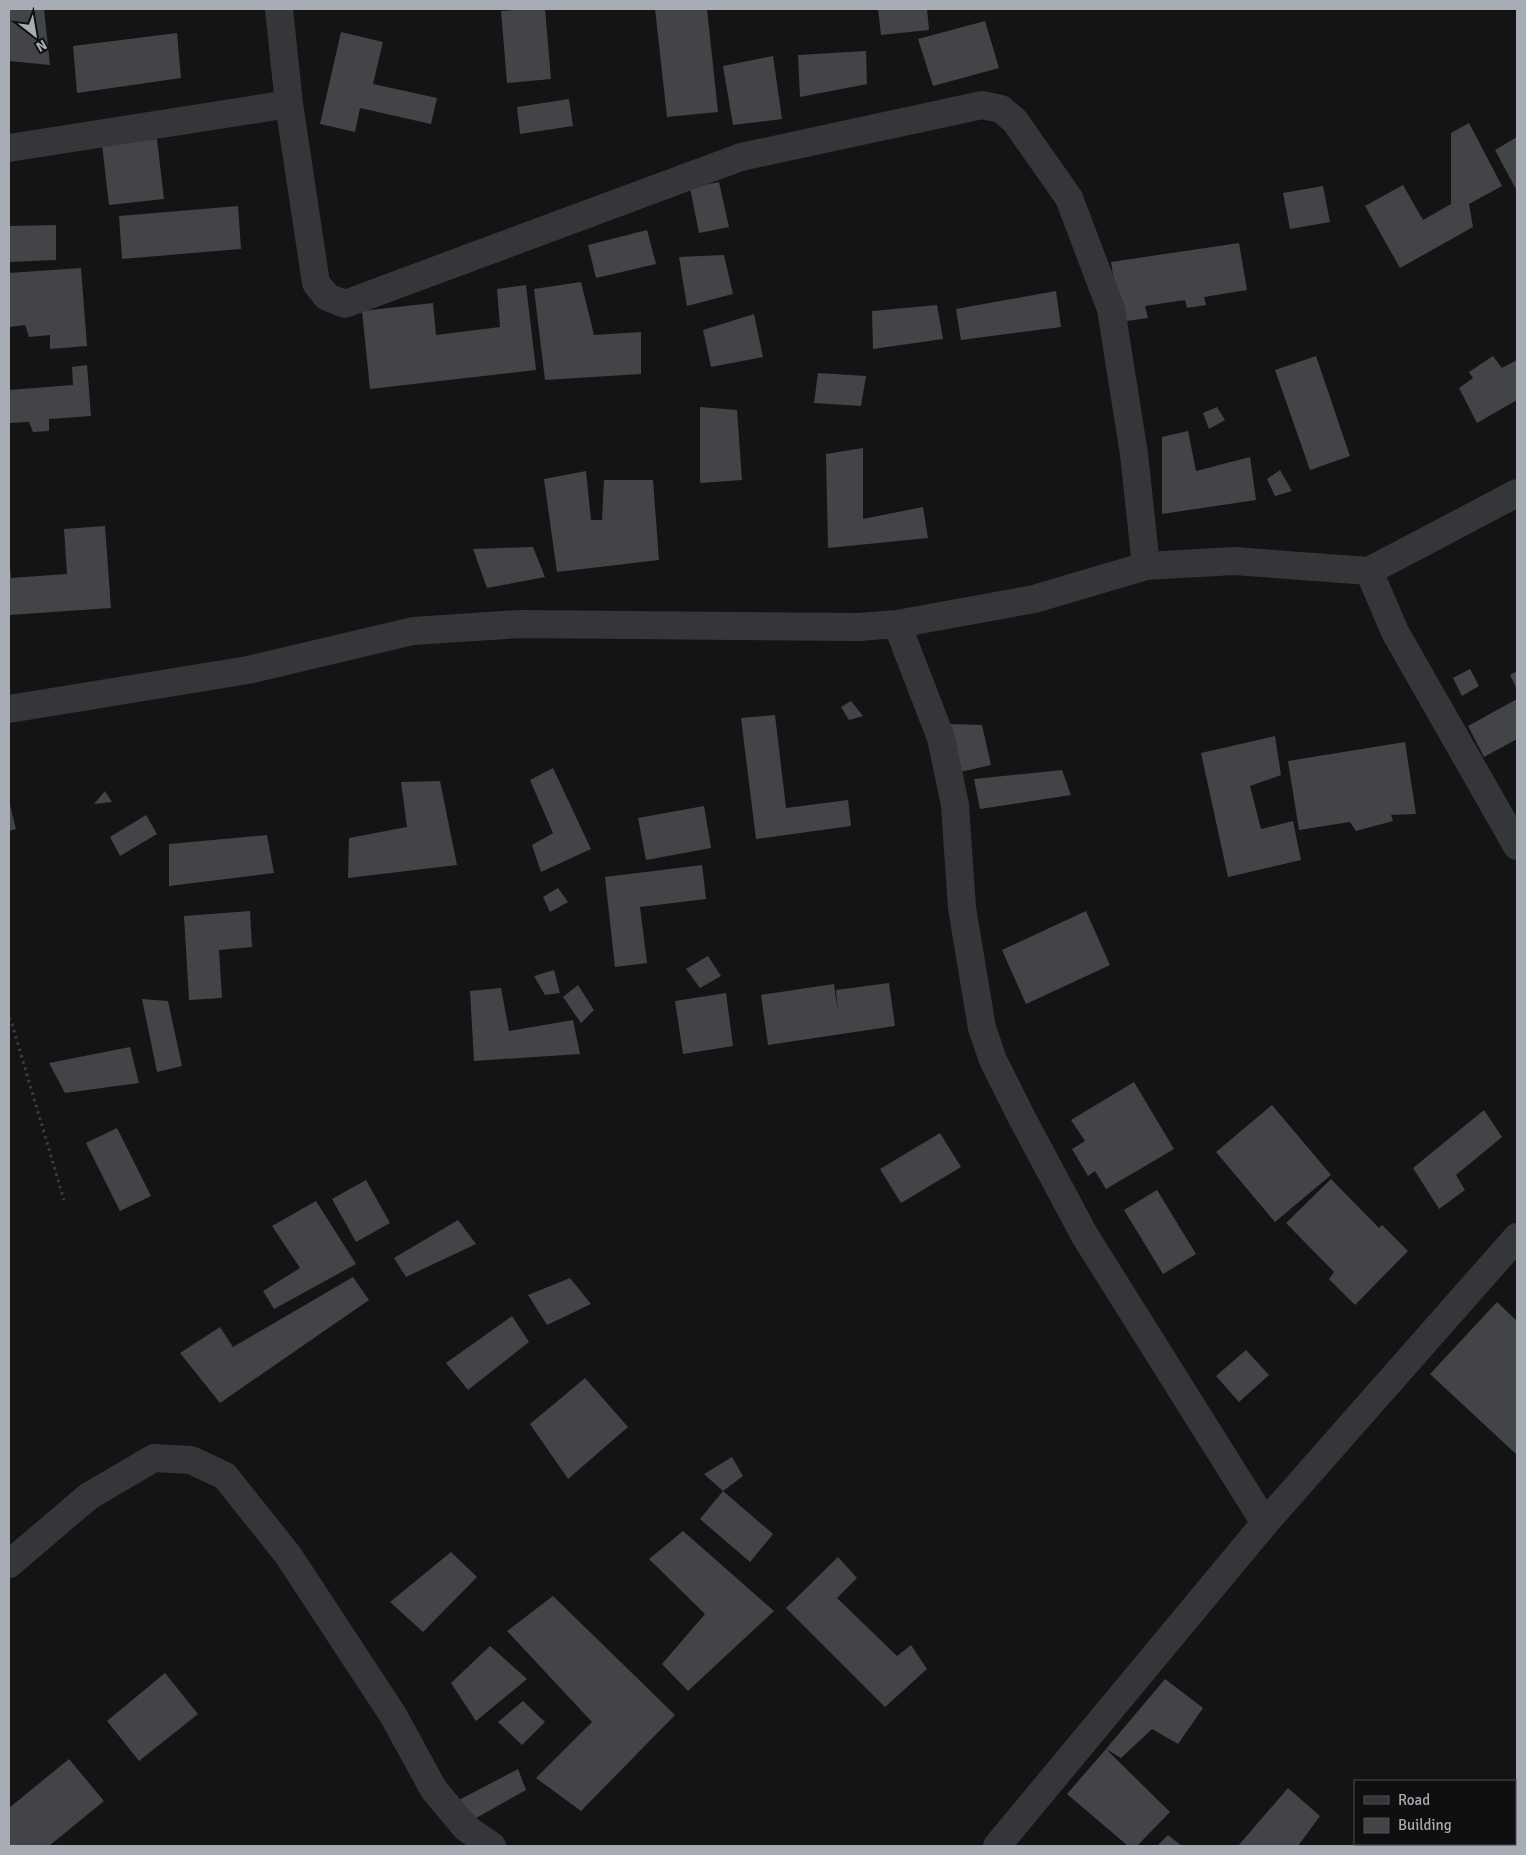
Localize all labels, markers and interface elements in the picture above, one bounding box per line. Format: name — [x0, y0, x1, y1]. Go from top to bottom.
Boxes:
north arrow — [10, 10, 60, 60]
text: N — [33, 36, 50, 56]
legend — [1354, 1780, 1516, 1845]
text: Road — [1398, 1791, 1430, 1809]
text: Building — [1398, 1816, 1452, 1834]

